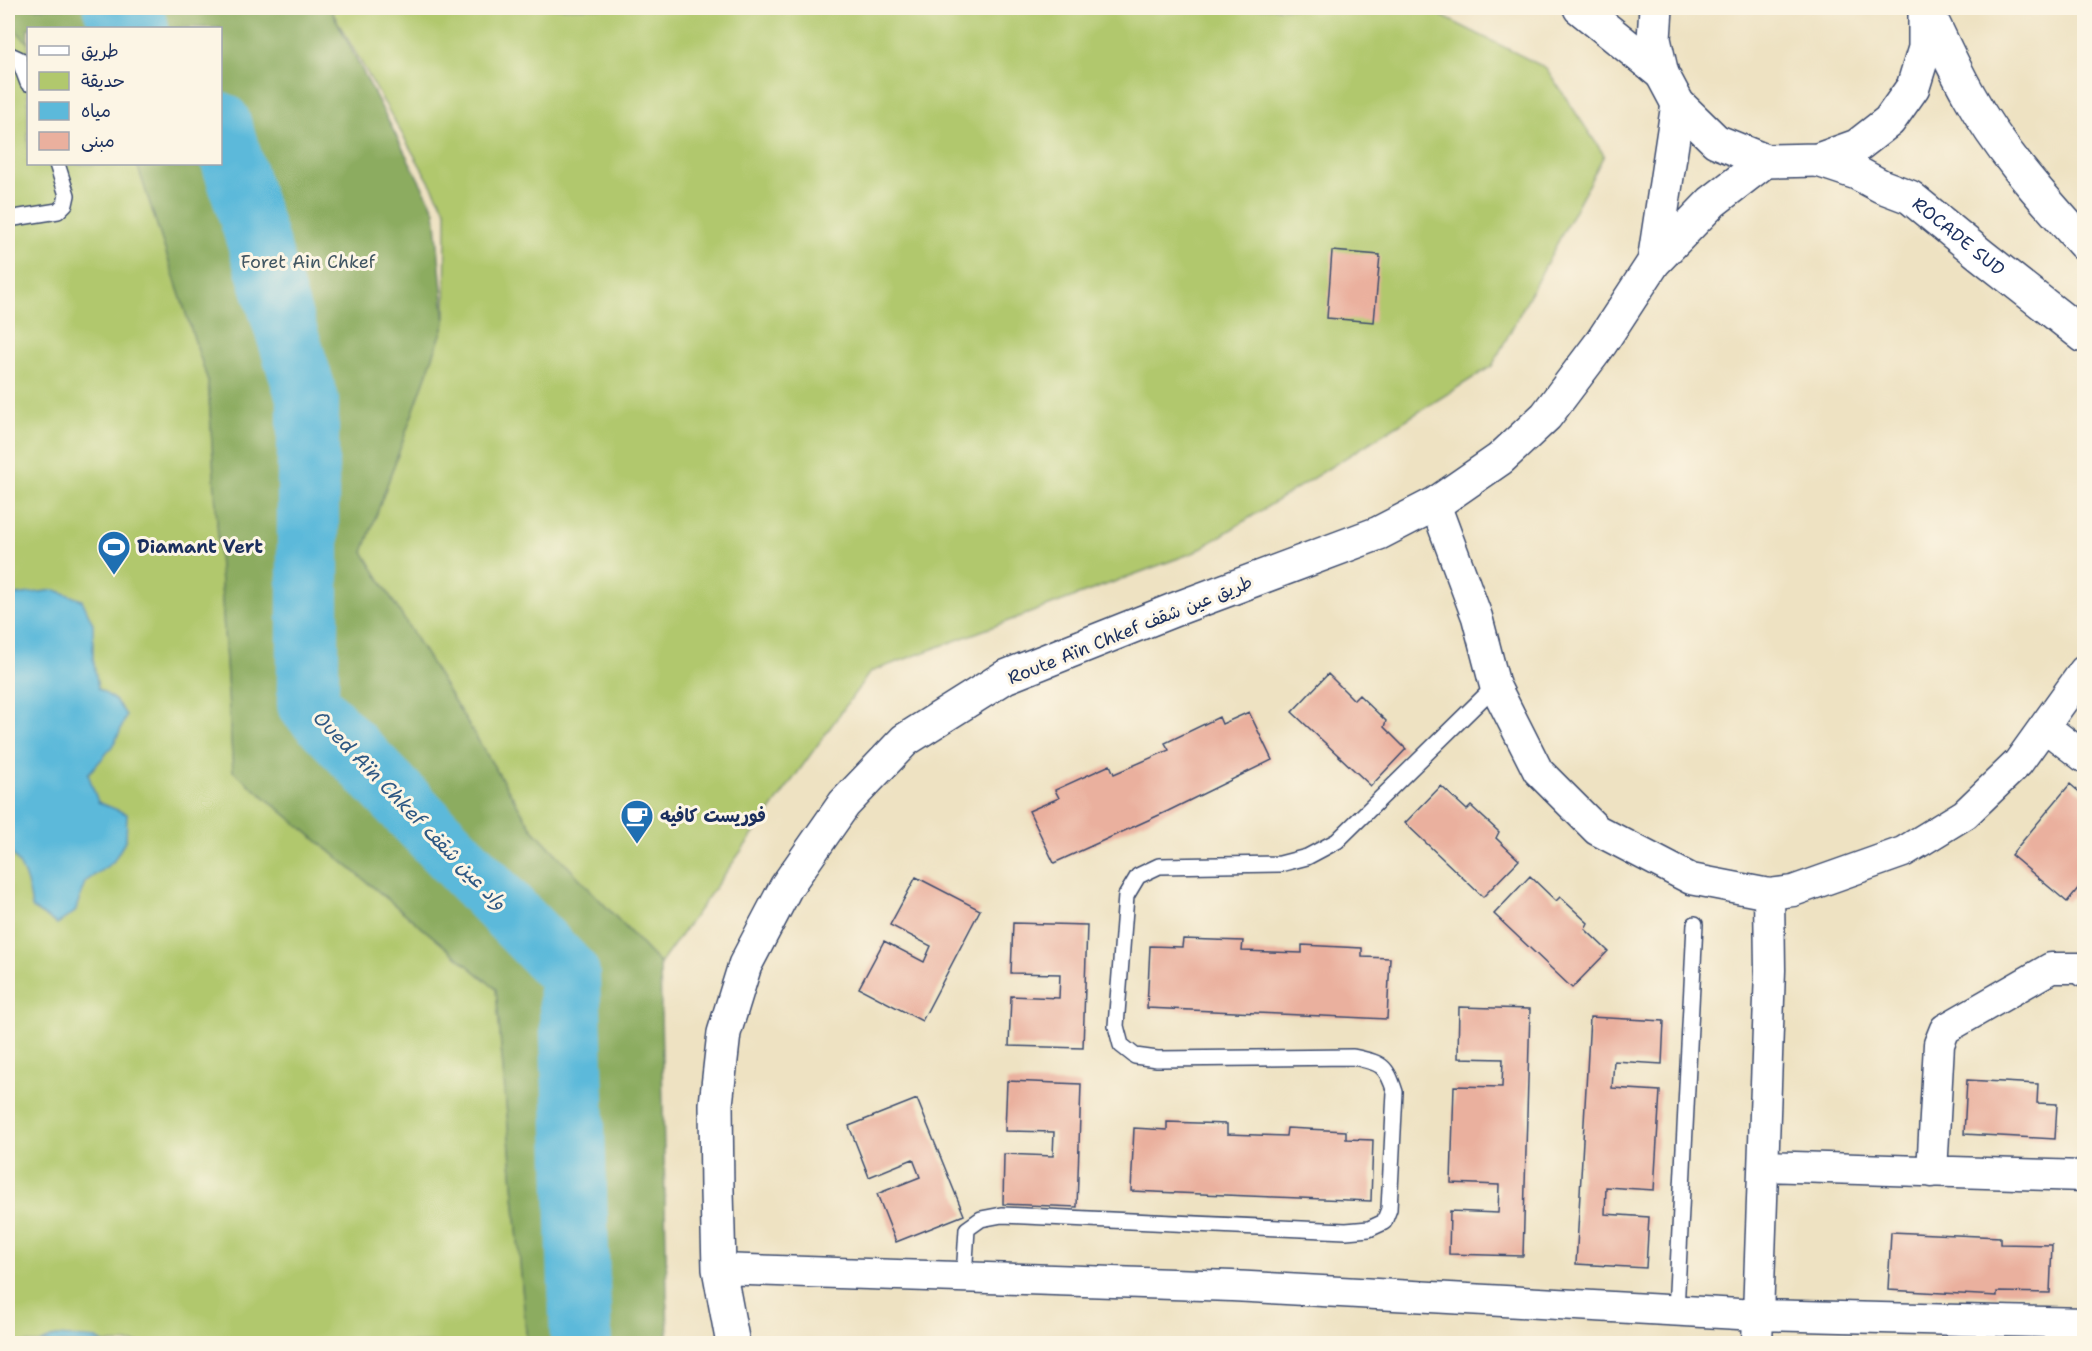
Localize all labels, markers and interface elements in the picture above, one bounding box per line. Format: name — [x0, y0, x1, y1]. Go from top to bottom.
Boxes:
legend — [27, 27, 222, 165]
text: طريق — [81, 39, 119, 63]
text: حديقة — [81, 69, 125, 93]
text: مياه — [81, 99, 111, 123]
text: مبنى — [81, 129, 115, 153]
street label: ROCADE SUD — [1907, 192, 2010, 281]
park label: Foret Ain Chkef — [241, 250, 376, 274]
sports icon: Diamant Vert — [96, 529, 132, 576]
place label: Diamant Vert — [137, 535, 263, 559]
street label: Route Aïn Chkef طريق عين شقف — [1004, 570, 1256, 690]
water label: Oued Aïn Chkef واد عين شقف — [308, 705, 513, 916]
cafe icon: فوريست كافيه — [619, 798, 655, 845]
place label: فوريست كافيه — [660, 804, 766, 828]

